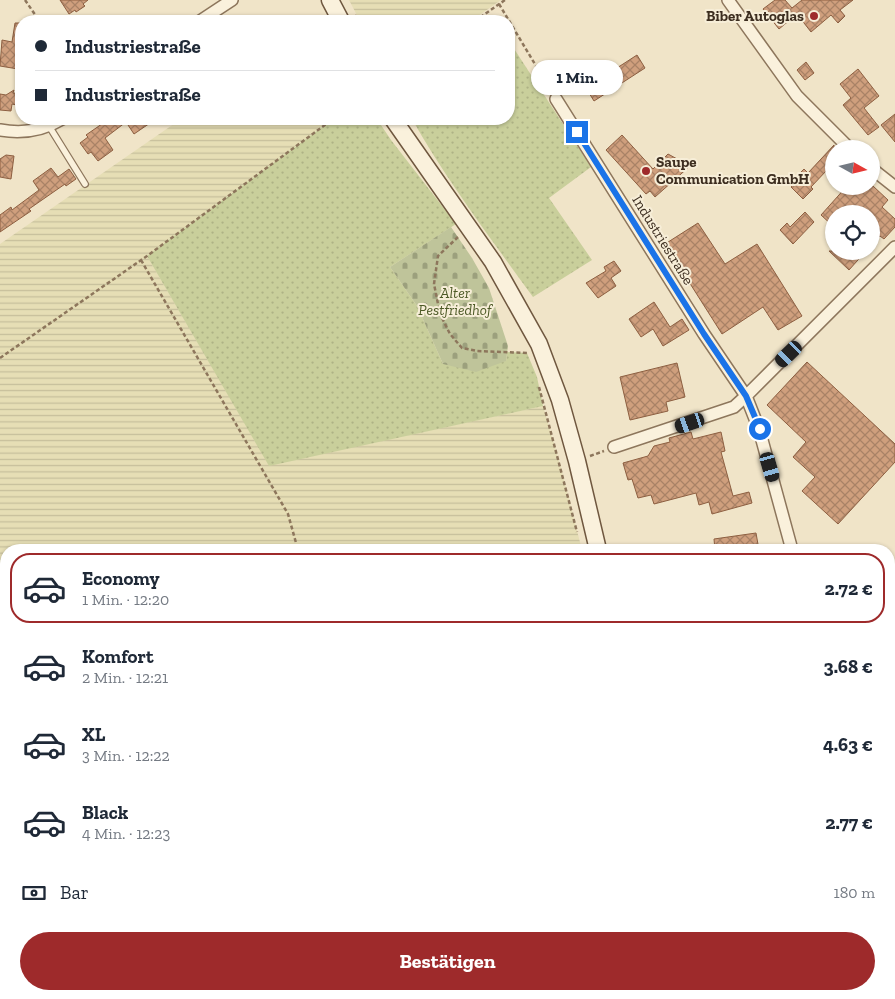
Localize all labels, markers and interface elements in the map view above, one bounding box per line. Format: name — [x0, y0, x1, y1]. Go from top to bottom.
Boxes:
place label: Biber Autoglas — [706, 7, 804, 25]
marker: Biber Autoglas — [808, 10, 820, 22]
text: Industriestraße — [65, 35, 201, 58]
callout: 1 Min. — [531, 59, 623, 94]
text: 1 Min. — [556, 68, 598, 87]
text: Industriestraße — [65, 83, 201, 106]
route end — [566, 121, 588, 143]
north arrow — [825, 140, 880, 195]
map controls — [825, 140, 880, 260]
place label: Saupe Communication GmbH — [656, 153, 809, 188]
marker: Saupe Communication GmbH — [640, 165, 652, 177]
street label: Industriestraße — [628, 192, 698, 288]
button: locate — [825, 205, 880, 260]
park label: Alter Pestfriedhof — [418, 284, 494, 319]
car — [772, 338, 805, 370]
car — [673, 411, 706, 435]
route start — [749, 418, 771, 440]
car — [758, 451, 781, 483]
icon: car — [22, 566, 67, 611]
text: Economy — [82, 567, 160, 590]
text: 2.72 € — [825, 577, 873, 600]
text: 1 Min. · 12:20 — [82, 590, 169, 609]
icon: car — [22, 644, 67, 689]
text: Komfort — [82, 645, 154, 668]
text: 3.68 € — [824, 655, 873, 678]
text: 2 Min. · 12:21 — [82, 668, 168, 687]
icon: car — [22, 722, 67, 767]
text: XL — [82, 723, 105, 746]
text: 4.63 € — [823, 733, 873, 756]
text: 3 Min. · 12:22 — [82, 746, 170, 765]
icon: car — [22, 800, 67, 845]
text: Black — [82, 801, 128, 824]
text: 2.77 € — [825, 811, 873, 834]
text: 4 Min. · 12:23 — [82, 824, 170, 843]
icon: cash — [20, 879, 48, 907]
text: Bar — [60, 881, 89, 904]
text: 180 m — [834, 883, 875, 902]
button: Bestätigen — [20, 932, 875, 990]

